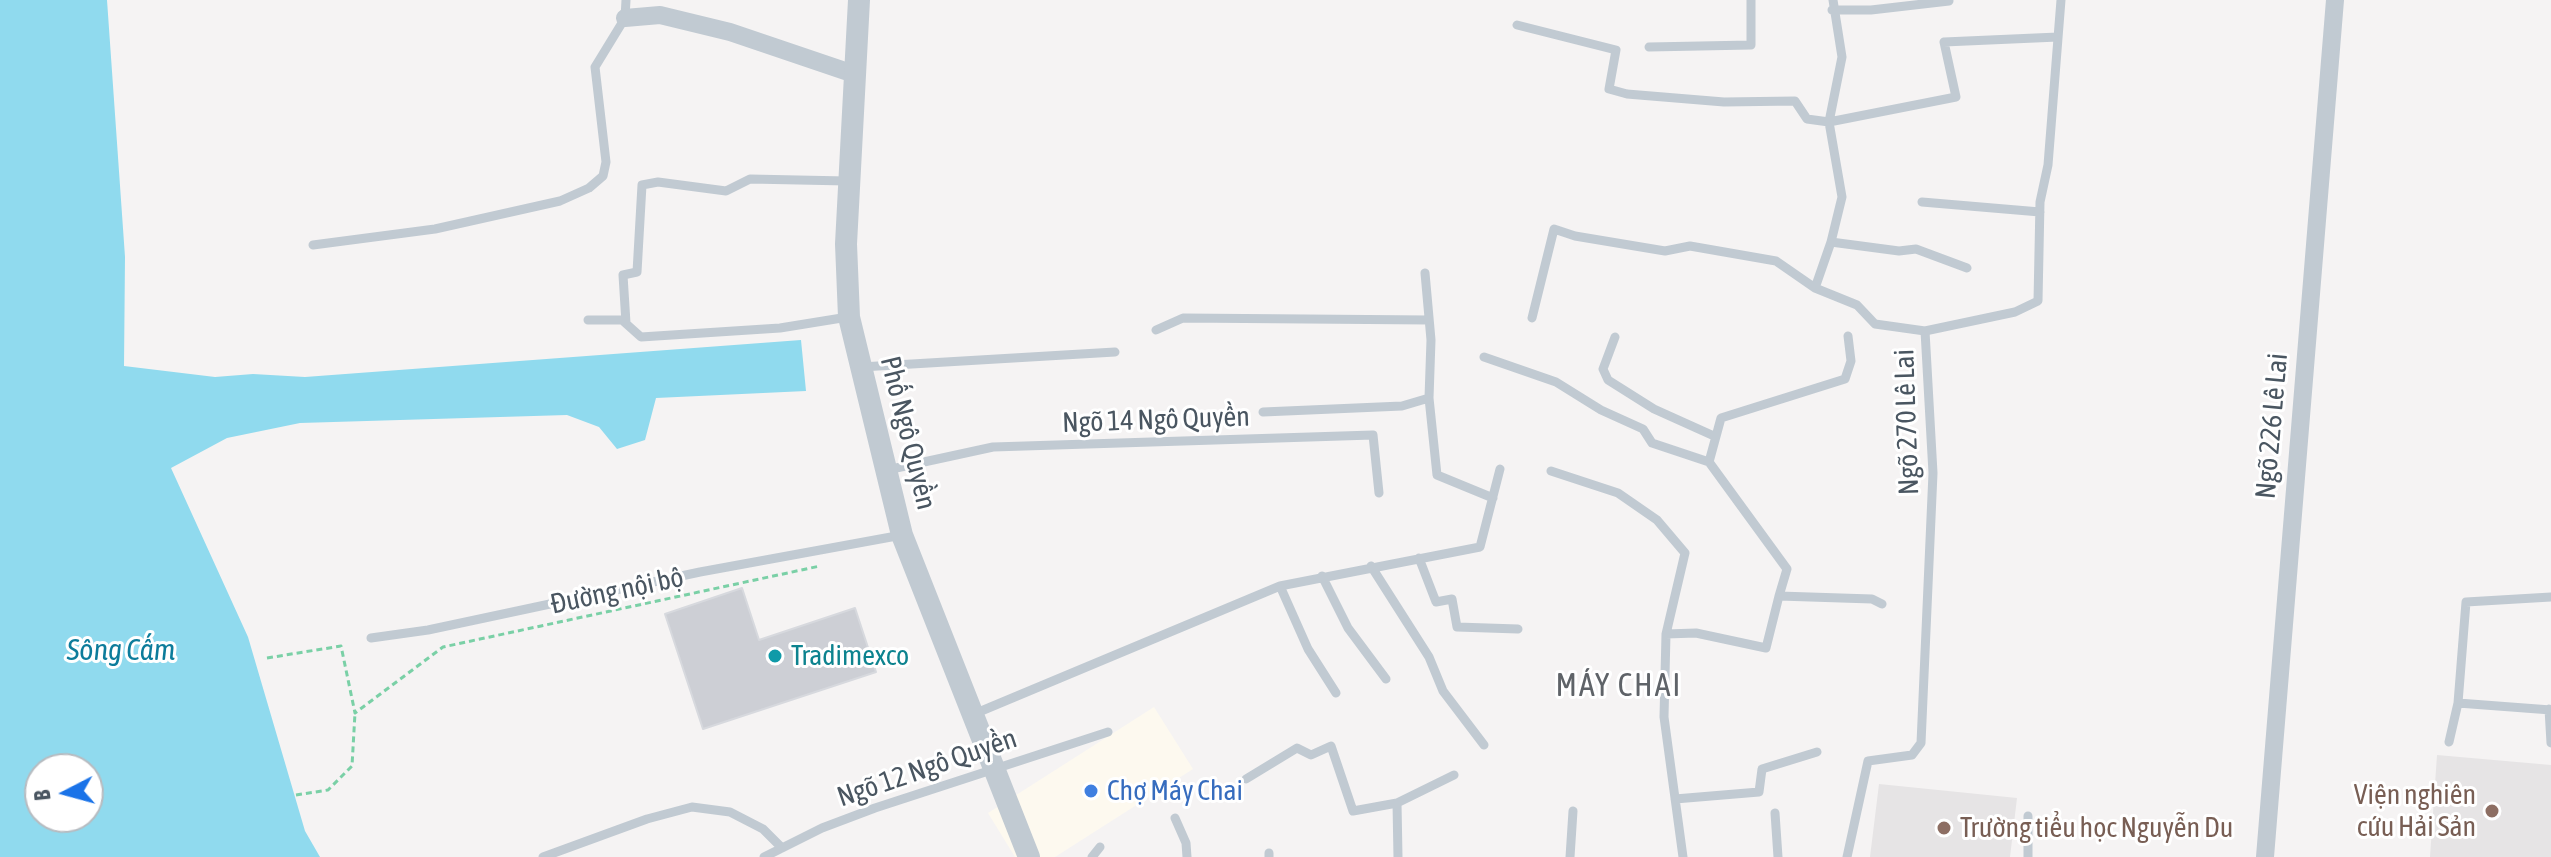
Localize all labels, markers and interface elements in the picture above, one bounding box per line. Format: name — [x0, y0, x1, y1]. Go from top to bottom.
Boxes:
street label: Ngõ 270 Lê Lai — [1888, 348, 1926, 496]
street label: Ngõ 226 Lê Lai — [2249, 352, 2295, 500]
street label: Phố Ngô Quyền — [873, 353, 943, 513]
street label: Ngõ 14 Ngô Quyền — [1062, 400, 1250, 440]
street label: Đường nội bộ — [547, 561, 687, 621]
water label: Sông Cấm — [67, 633, 175, 669]
place label: Tradimexco — [791, 639, 909, 673]
marker: Tradimexco — [766, 647, 784, 665]
district label: MÁY CHAI — [1556, 667, 1682, 705]
street label: Ngõ 12 Ngô Quyền — [833, 722, 1021, 814]
north arrow — [24, 753, 104, 833]
place label: Chợ Máy Chai — [1107, 774, 1243, 808]
place label: Viện nghiên cứu Hải Sản — [2354, 778, 2476, 844]
marker: Chợ Máy Chai — [1082, 782, 1100, 800]
text: B — [29, 789, 56, 802]
marker: Viện nghiên cứu Hải Sản — [2483, 802, 2501, 820]
place label: Trường tiểu học Nguyễn Du — [1960, 811, 2233, 845]
marker: Trường tiểu học Nguyễn Du — [1935, 819, 1953, 837]

